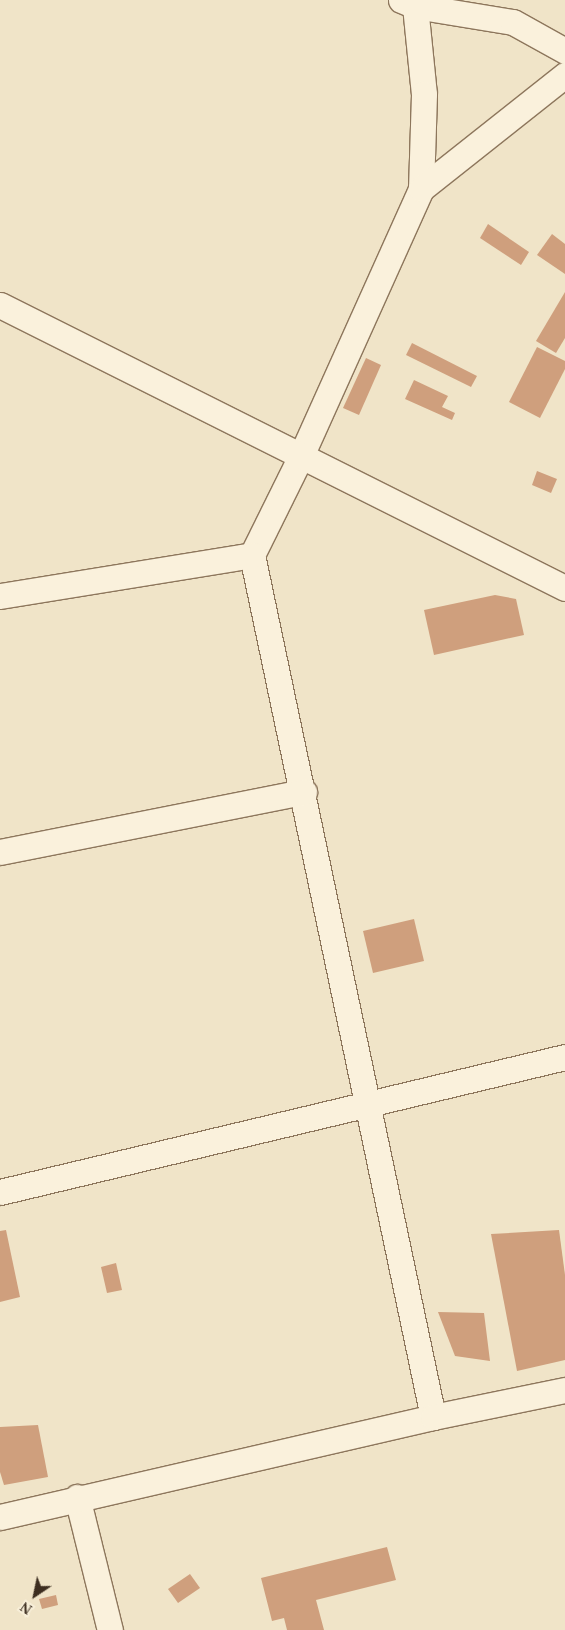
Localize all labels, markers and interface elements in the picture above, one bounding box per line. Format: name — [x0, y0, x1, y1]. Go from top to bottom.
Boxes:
north arrow — [10, 1570, 60, 1620]
text: N — [18, 1599, 35, 1617]

